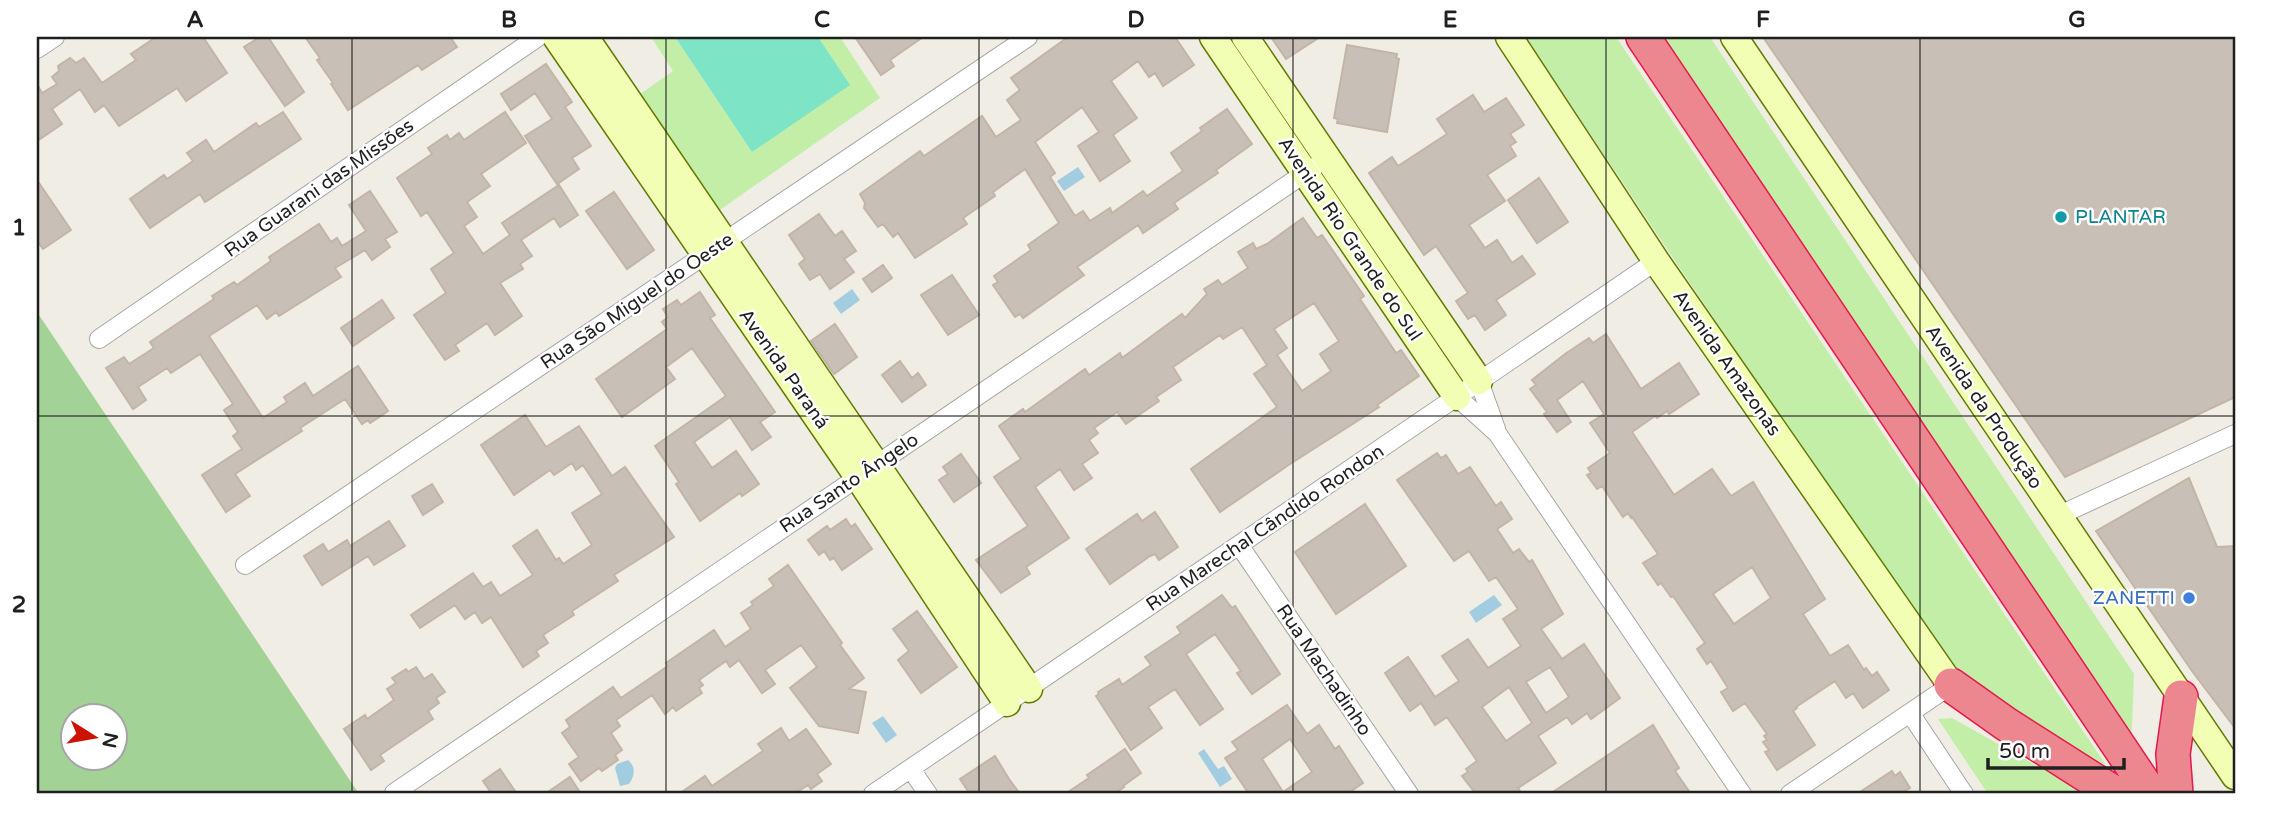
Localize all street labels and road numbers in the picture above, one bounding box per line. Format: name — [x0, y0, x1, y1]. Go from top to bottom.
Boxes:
street label: Rua Guarani das Missões — [220, 114, 418, 262]
street label: Avenida Rio Grande do Sul — [1274, 133, 1426, 345]
street label: Rua São Miguel do Oeste — [536, 228, 738, 374]
street label: Avenida Amazonas — [1668, 286, 1786, 440]
street label: Avenida Paraná — [734, 305, 834, 433]
street label: Avenida da Produção — [1921, 321, 2047, 493]
street label: Rua Santo Ângelo — [775, 428, 923, 538]
street label: Rua Marechal Cândido Rondon — [1142, 440, 1388, 616]
street label: Rua Machadinho — [1272, 600, 1376, 740]

